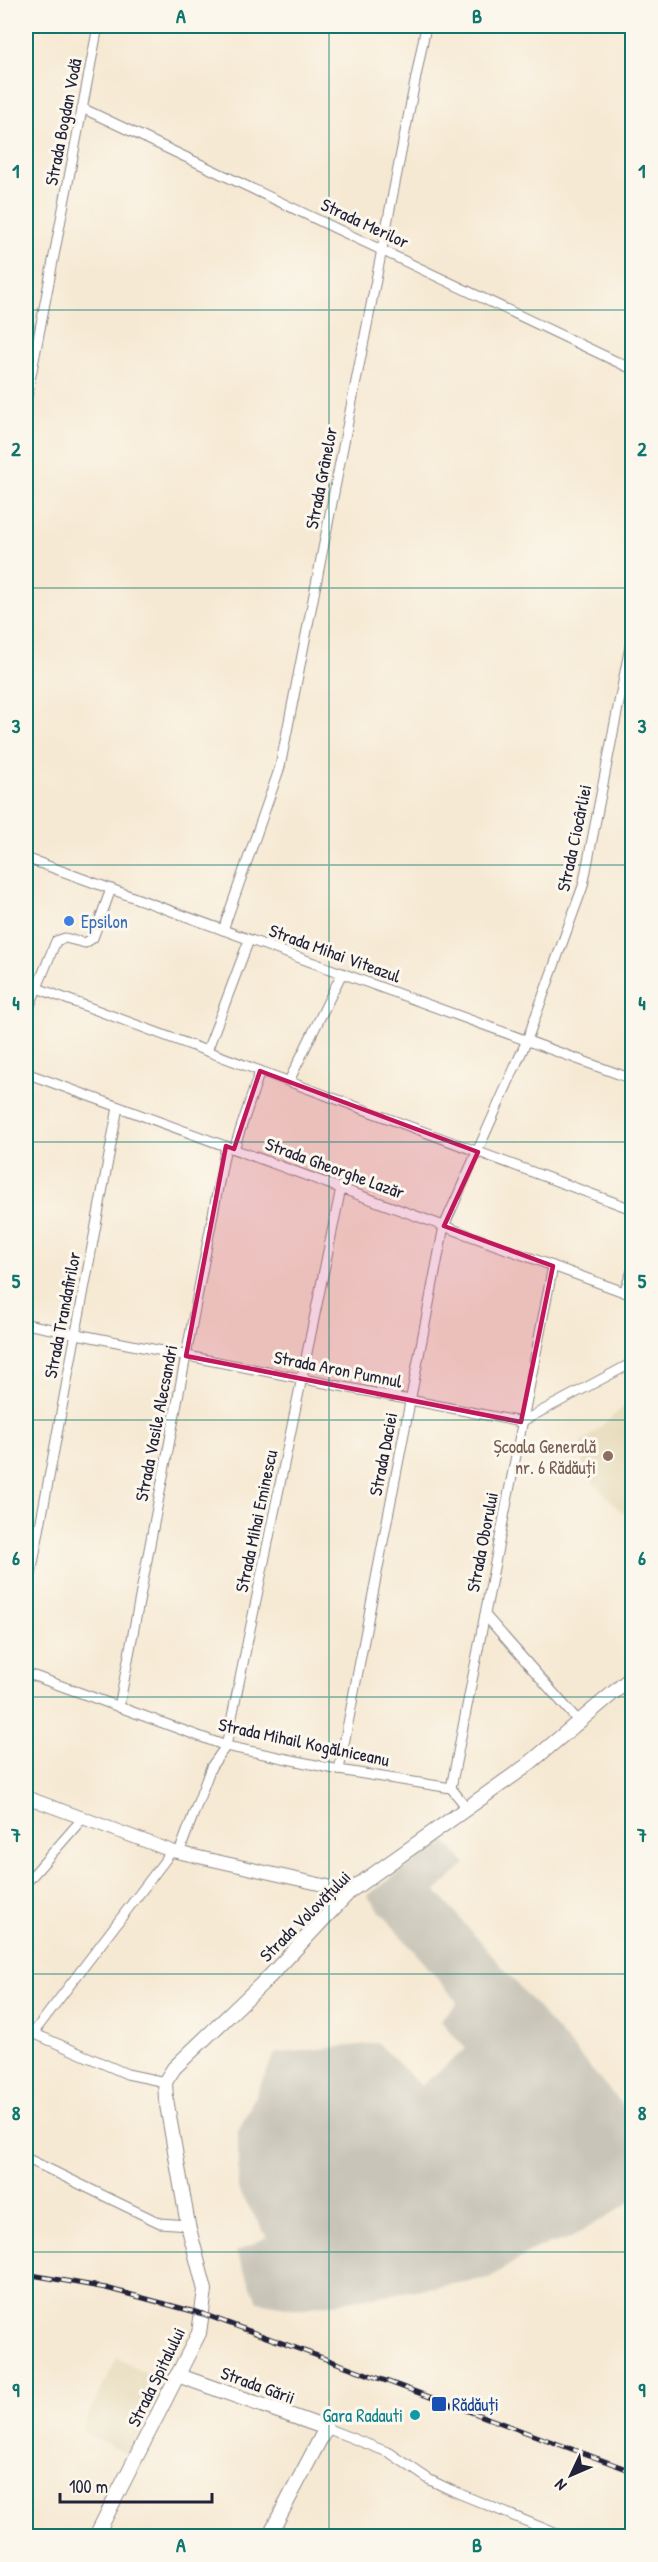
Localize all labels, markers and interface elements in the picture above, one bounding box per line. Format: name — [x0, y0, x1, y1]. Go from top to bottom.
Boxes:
text: A — [176, 2, 186, 29]
text: B — [472, 2, 482, 29]
street label: Strada Bogdan Vodă — [38, 56, 88, 188]
text: 1 — [12, 157, 20, 184]
text: 1 — [638, 157, 646, 184]
street label: Strada Merilor — [317, 192, 413, 254]
street label: Strada Grânelor — [299, 425, 343, 531]
text: 2 — [11, 435, 21, 462]
text: 2 — [637, 435, 647, 462]
text: 3 — [12, 712, 21, 739]
text: 3 — [638, 712, 647, 739]
street label: Strada Ciocârliei — [550, 782, 598, 894]
place label: Epsilon — [81, 909, 128, 934]
marker: Epsilon — [62, 914, 76, 928]
street label: Strada Mihai Viteazul — [266, 918, 405, 988]
text: 4 — [12, 989, 20, 1016]
text: 4 — [638, 989, 646, 1016]
street label: Strada Gheorghe Lazăr — [262, 1131, 408, 1205]
street label: Strada Trandafirilor — [37, 1250, 87, 1380]
text: 5 — [12, 1267, 21, 1294]
text: 5 — [638, 1267, 647, 1294]
street label: Strada Vasile Alecsandri — [129, 1343, 183, 1503]
street label: Strada Aron Pumnul — [272, 1344, 404, 1394]
street label: Strada Daciei — [363, 1410, 403, 1498]
place label: Școala Generală nr. 6 Rădăuți — [494, 1434, 596, 1480]
street label: Strada Mihai Eminescu — [229, 1448, 283, 1594]
marker: Școala Generală nr. 6 Rădăuți — [601, 1449, 615, 1463]
street label: Strada Oborului — [460, 1490, 504, 1594]
text: 6 — [12, 1544, 20, 1571]
text: 6 — [638, 1544, 646, 1571]
street label: Strada Mihail Kogălniceanu — [216, 1712, 392, 1772]
text: 7 — [10, 1821, 21, 1848]
text: 7 — [636, 1821, 647, 1848]
street label: Strada Volovățului — [254, 1865, 356, 1967]
text: 8 — [12, 2099, 21, 2126]
text: 8 — [638, 2099, 647, 2126]
street label: Strada Spitalului — [121, 2323, 191, 2431]
street label: Strada Gării — [217, 2360, 299, 2410]
text: 9 — [12, 2376, 20, 2403]
text: 9 — [638, 2376, 646, 2403]
place label: Rădăuți — [452, 2392, 499, 2417]
marker: Rădăuți — [430, 2395, 448, 2413]
place label: Gara Radauti — [322, 2403, 403, 2428]
marker: Gara Radauti — [408, 2408, 422, 2422]
north arrow — [541, 2445, 601, 2505]
scale bar — [60, 2466, 212, 2504]
text: 100 m — [69, 2474, 108, 2499]
text: N — [549, 2474, 571, 2496]
text: A — [176, 2531, 186, 2558]
text: B — [472, 2531, 482, 2558]

